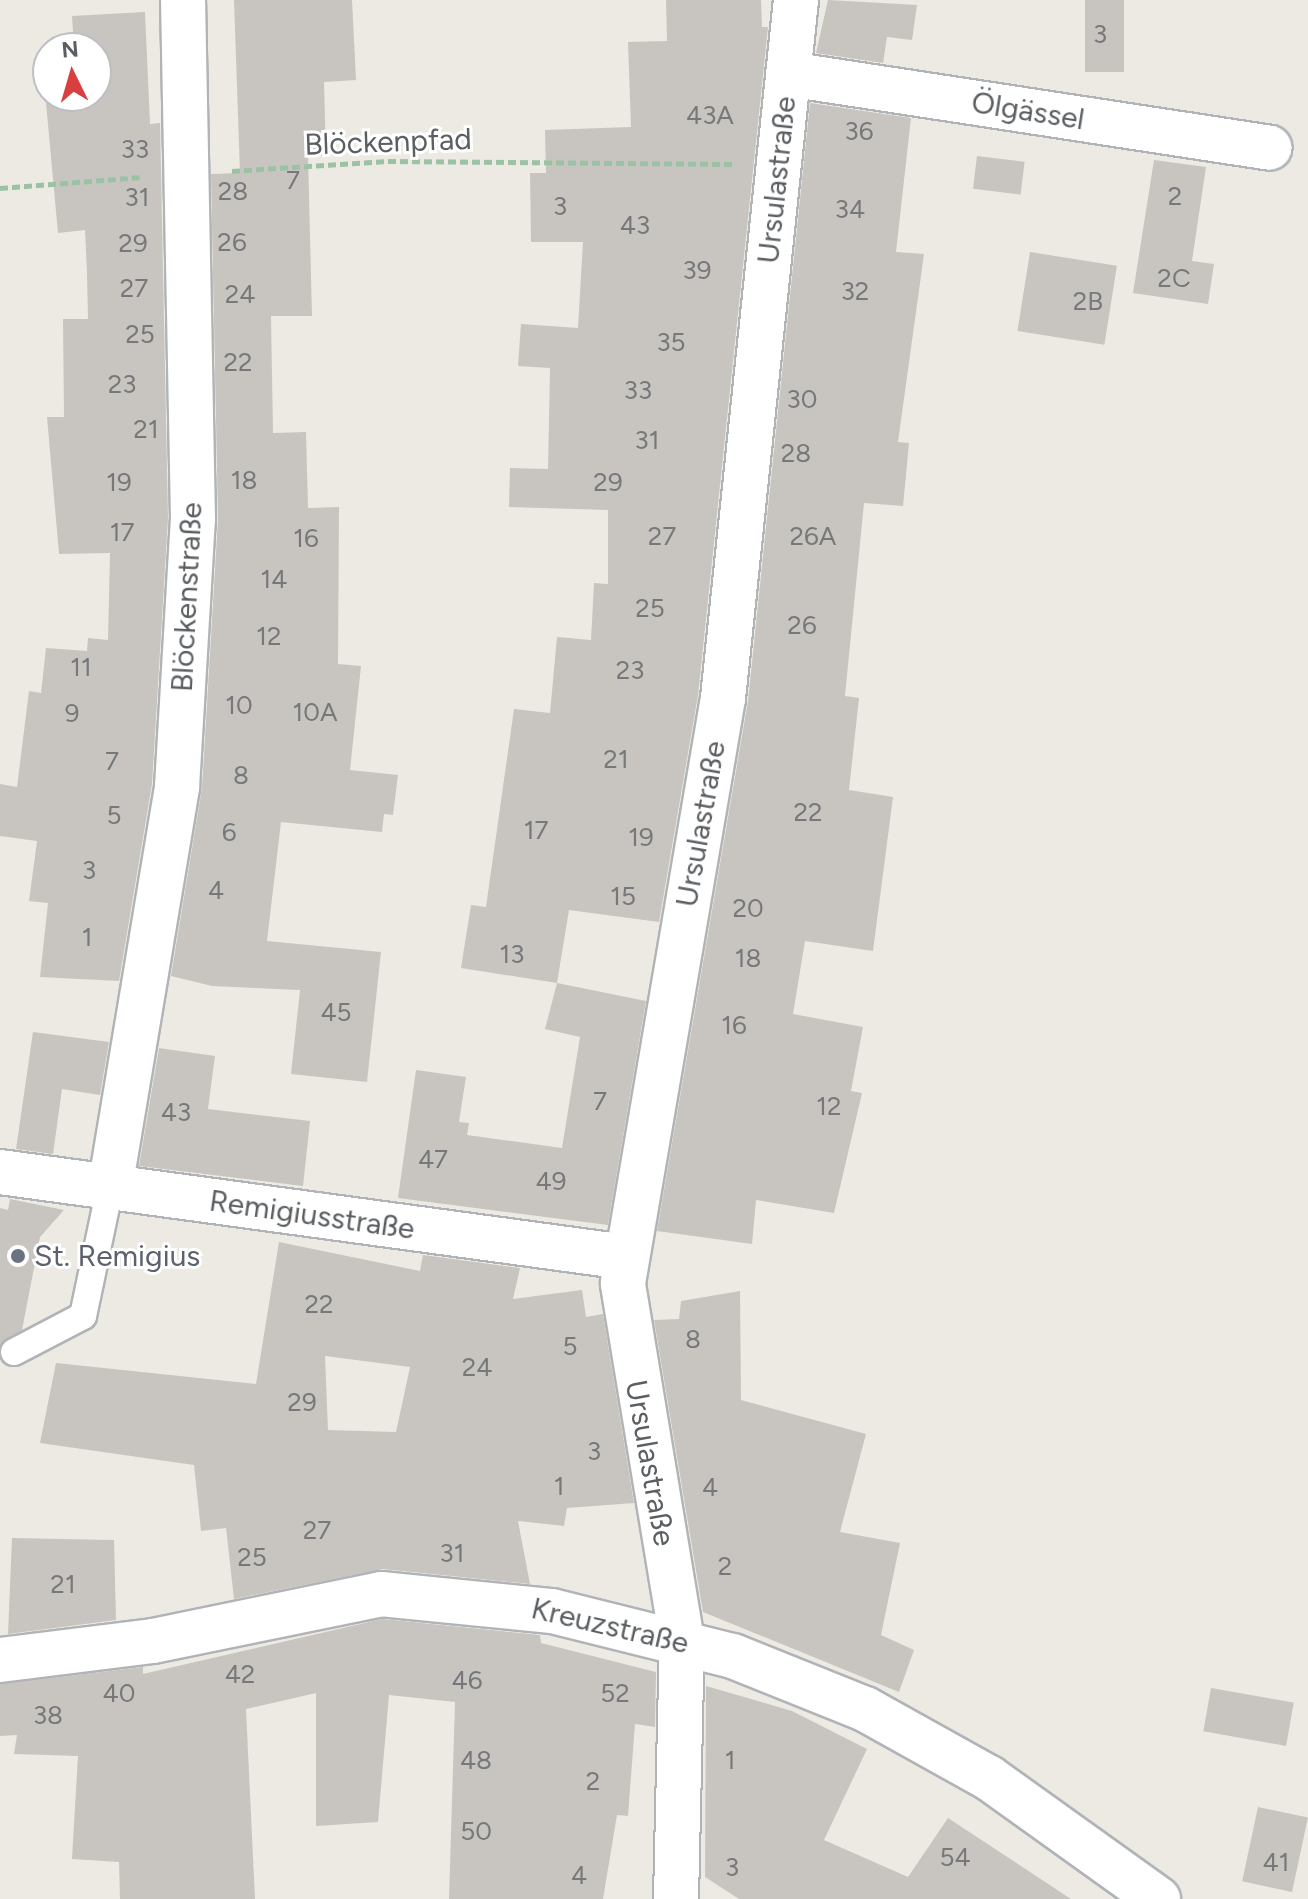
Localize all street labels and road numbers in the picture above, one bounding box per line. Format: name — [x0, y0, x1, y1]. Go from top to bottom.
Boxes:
street label: Ölgässel — [969, 84, 1087, 138]
street label: Ursulastraße — [750, 95, 804, 265]
street label: Blöckenpfad — [304, 121, 472, 163]
street label: Blöckenstraße — [164, 501, 210, 693]
street label: Ursulastraße — [669, 738, 733, 910]
street label: Remigiusstraße — [207, 1183, 417, 1247]
street label: Ursulastraße — [618, 1377, 682, 1549]
street label: Kreuzstraße — [528, 1590, 692, 1662]

